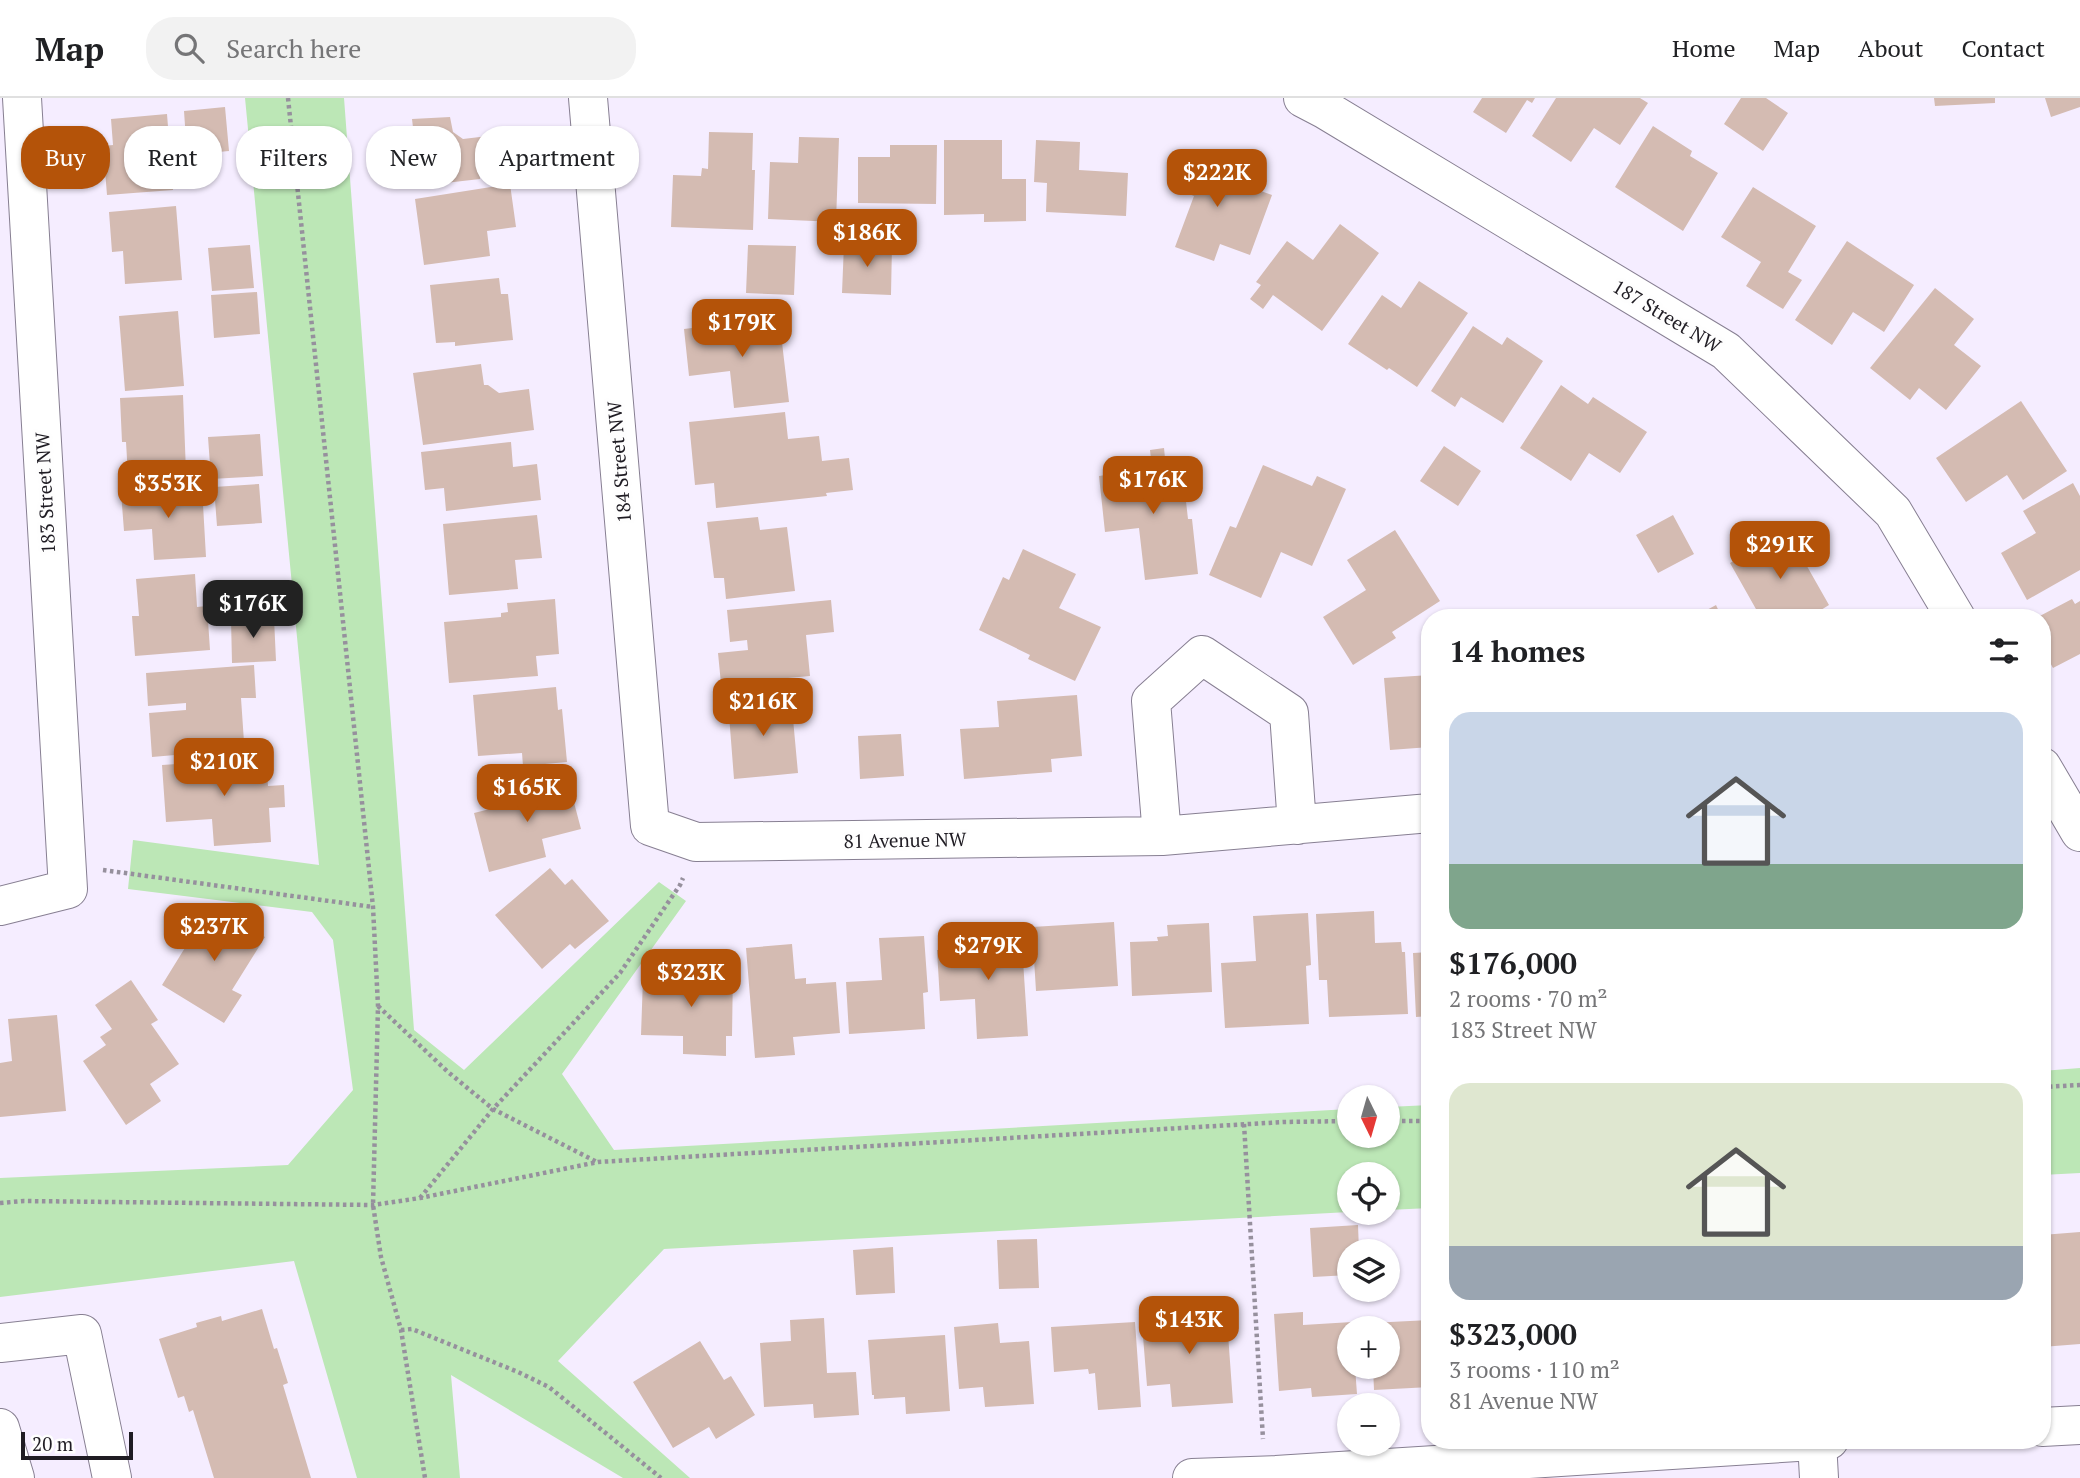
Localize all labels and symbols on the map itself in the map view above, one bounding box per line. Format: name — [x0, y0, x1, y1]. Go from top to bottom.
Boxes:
pin: $222K — [1168, 150, 1266, 209]
pin: $186K — [818, 209, 916, 269]
street label: 187 Street NW — [1609, 273, 1726, 358]
pin: $179K — [693, 300, 791, 359]
street label: 184 Street NW — [601, 400, 636, 524]
street label: 183 Street NW — [29, 431, 60, 555]
pin: $176K — [1104, 456, 1202, 516]
pin: $353K — [119, 460, 217, 520]
pin: $291K — [1731, 522, 1829, 581]
pin: $176K — [204, 580, 302, 640]
pin: $216K — [714, 678, 812, 738]
pin: $210K — [175, 738, 273, 798]
pin: $165K — [478, 764, 576, 824]
street label: 81 Avenue NW — [843, 826, 967, 853]
pin: $237K — [165, 904, 263, 963]
pin: $279K — [939, 922, 1037, 982]
pin: $323K — [642, 950, 740, 1009]
north arrow — [1337, 1085, 1400, 1148]
pin: $143K — [1140, 1296, 1238, 1356]
scale bar — [21, 1429, 133, 1461]

